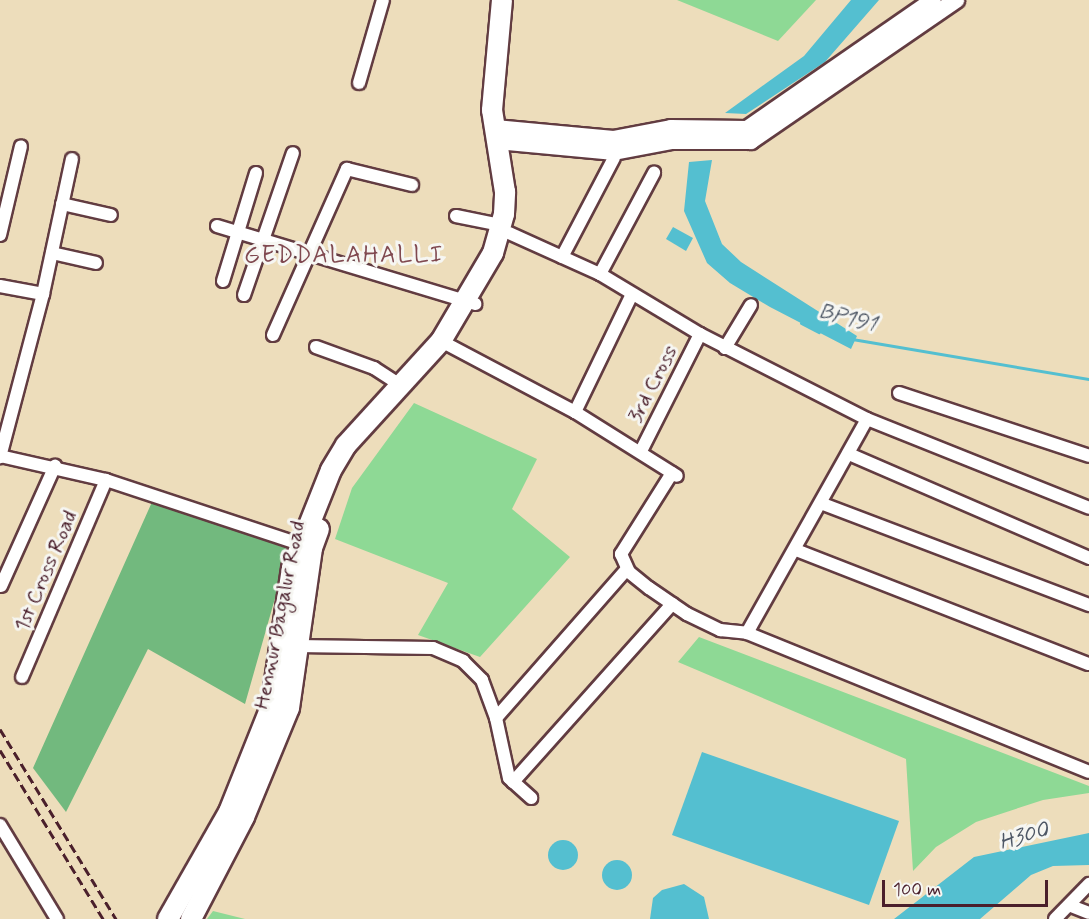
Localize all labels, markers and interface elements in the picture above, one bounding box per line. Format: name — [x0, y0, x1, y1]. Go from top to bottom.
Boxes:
district label: GEDDALAHALLI — [246, 242, 442, 270]
water label: BP191 — [816, 299, 878, 339]
street label: 3rd Cross — [623, 341, 683, 427]
street label: 1st Cross Road — [9, 507, 83, 635]
street label: Hennur Bagalur Road — [249, 519, 311, 711]
water label: H300 — [996, 817, 1052, 857]
scale bar — [885, 868, 1052, 906]
text: 100 m — [893, 878, 941, 902]

